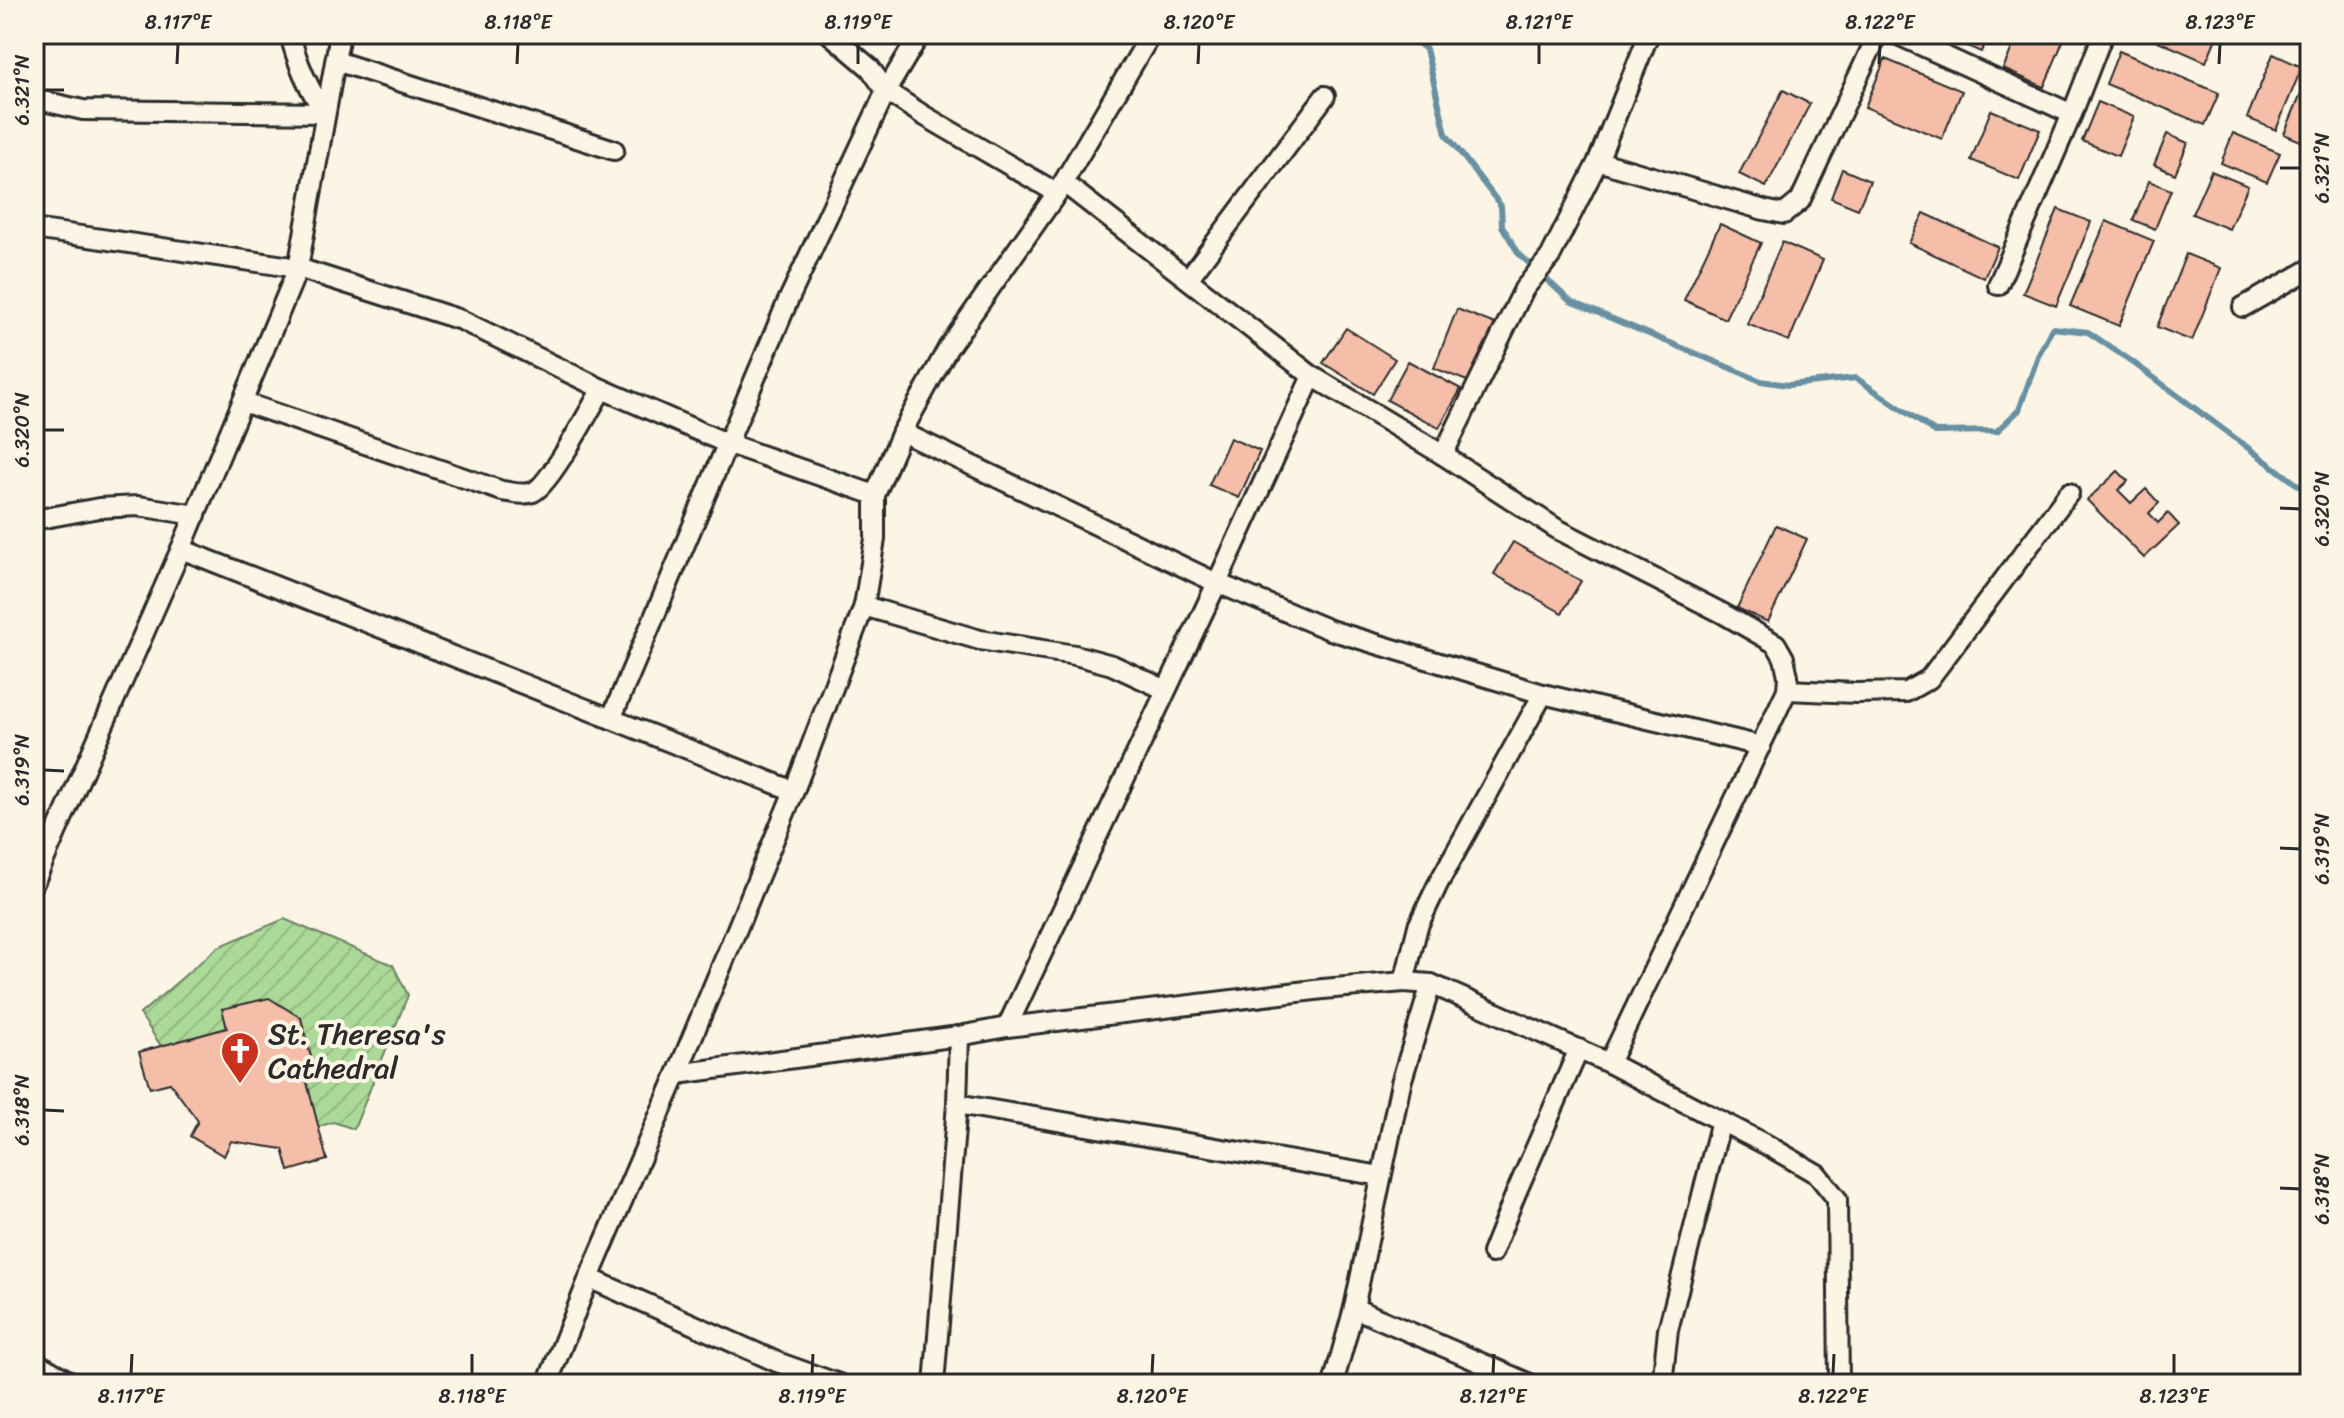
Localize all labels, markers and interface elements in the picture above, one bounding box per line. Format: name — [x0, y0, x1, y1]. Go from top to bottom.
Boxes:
text: 8.117°E — [145, 5, 213, 40]
text: 8.118°E — [485, 5, 553, 40]
text: 8.119°E — [824, 5, 893, 40]
text: 8.120°E — [1164, 5, 1236, 40]
text: 8.121°E — [1506, 5, 1574, 40]
text: 8.122°E — [1845, 5, 1917, 40]
text: 8.123°E — [2186, 5, 2256, 40]
text: 6.321°N — [5, 54, 40, 125]
text: 6.321°N — [2305, 132, 2340, 203]
text: 6.320°N — [5, 392, 40, 467]
text: 6.320°N — [2305, 471, 2340, 546]
text: 6.319°N — [5, 734, 40, 806]
text: 6.319°N — [2305, 813, 2340, 885]
place label: St. Theresa's Cathedral — [268, 1007, 446, 1095]
church icon: St. Theresa's Cathedral — [219, 1030, 261, 1085]
text: 6.318°N — [5, 1074, 40, 1146]
text: 6.318°N — [2305, 1153, 2340, 1225]
text: 8.117°E — [98, 1379, 166, 1414]
text: 8.118°E — [439, 1379, 507, 1414]
text: 8.119°E — [778, 1379, 847, 1414]
text: 8.120°E — [1117, 1379, 1189, 1414]
text: 8.121°E — [1460, 1379, 1528, 1414]
text: 8.122°E — [1798, 1379, 1870, 1414]
text: 8.123°E — [2140, 1379, 2210, 1414]

